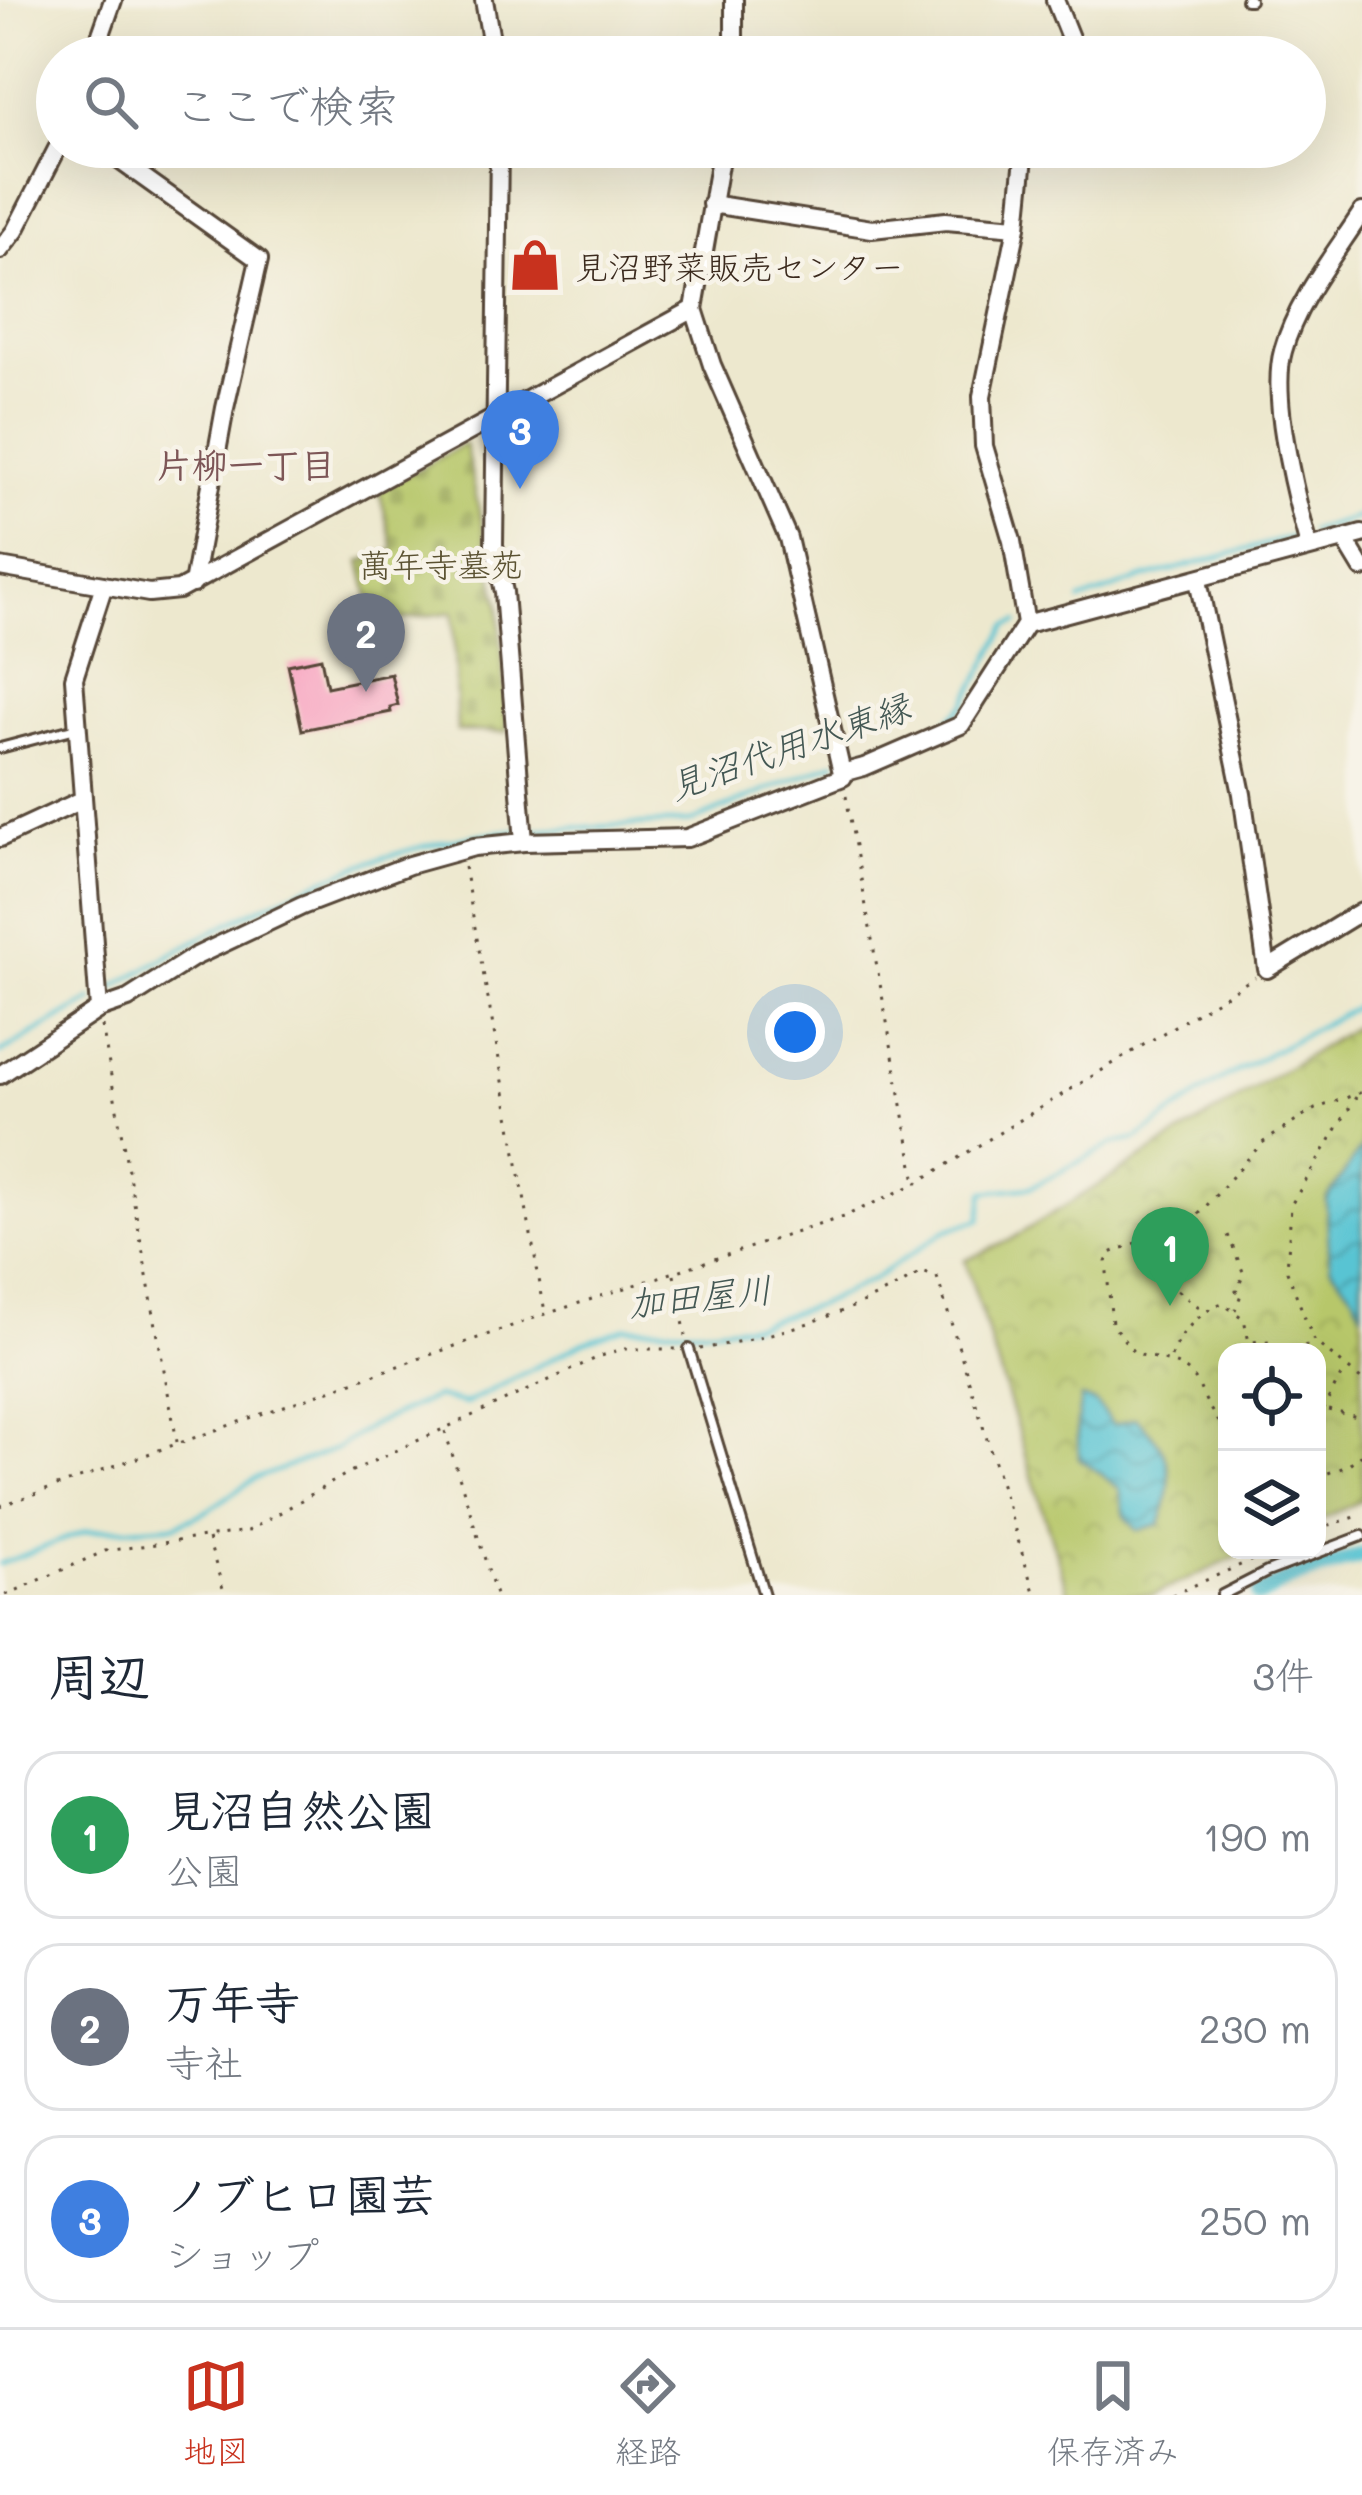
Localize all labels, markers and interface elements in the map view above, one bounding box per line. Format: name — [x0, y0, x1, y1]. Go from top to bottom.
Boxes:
search box — [36, 36, 1326, 168]
icon: search — [78, 69, 144, 135]
text: ここで検索 — [174, 75, 399, 133]
shop icon: 見沼野菜販売センター — [506, 236, 564, 294]
place label: 見沼野菜販売センター — [575, 244, 904, 287]
pin: 3 — [481, 390, 559, 489]
district label: 片柳一丁目 — [156, 440, 336, 487]
park label: 萬年寺墓苑 — [359, 542, 524, 585]
pin: 2 — [327, 593, 405, 692]
water label: 見沼代用水東縁 — [662, 681, 919, 808]
your location — [765, 1002, 825, 1062]
pin: 1 — [1131, 1207, 1209, 1306]
water label: 加田屋川 — [626, 1264, 774, 1326]
map controls — [1218, 1343, 1326, 1559]
button: locate — [1218, 1343, 1326, 1451]
button: layers — [1218, 1451, 1326, 1559]
text: 周辺 — [48, 1641, 150, 1708]
text: 3件 — [1252, 1649, 1314, 1700]
text: 見沼自然公園 — [165, 1780, 435, 1838]
text: 1 — [81, 1810, 99, 1861]
text: 190 m — [1203, 1810, 1311, 1861]
text: 公園 — [165, 1844, 243, 1895]
text: 万年寺 — [165, 1972, 300, 2030]
text: 2 — [79, 2002, 101, 2053]
text: 230 m — [1199, 2002, 1311, 2053]
text: 寺社 — [165, 2036, 243, 2087]
text: ノブヒロ園芸 — [165, 2164, 435, 2222]
text: 3 — [78, 2194, 102, 2245]
text: 250 m — [1199, 2194, 1311, 2245]
text: ショップ — [165, 2228, 319, 2279]
tab: 地図 — [183, 2353, 249, 2473]
tab: 経路 — [615, 2353, 681, 2473]
tab: 保存済み — [1047, 2353, 1179, 2473]

